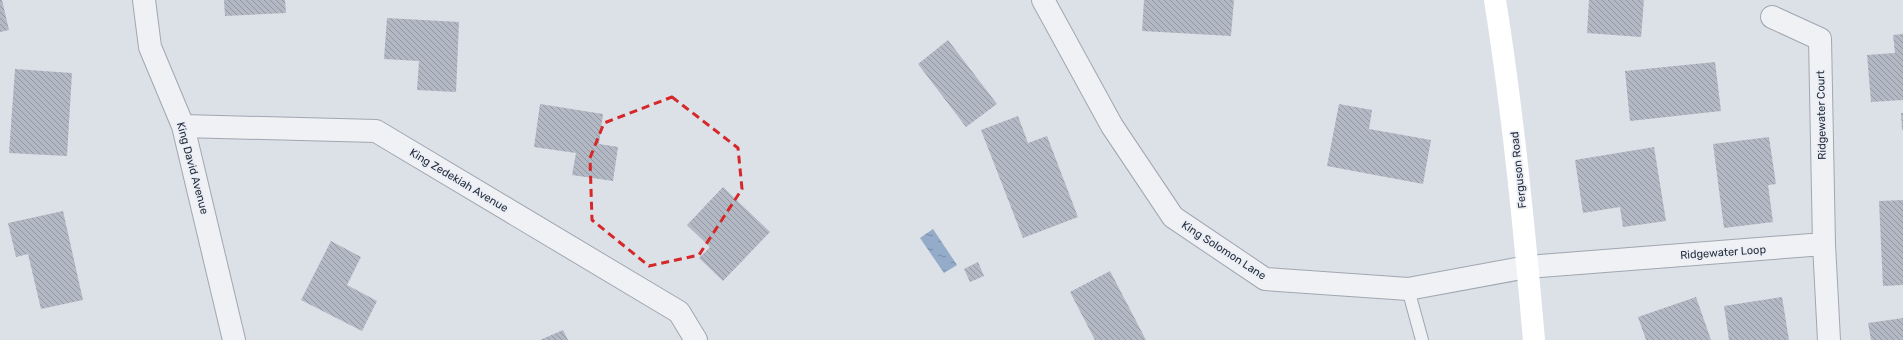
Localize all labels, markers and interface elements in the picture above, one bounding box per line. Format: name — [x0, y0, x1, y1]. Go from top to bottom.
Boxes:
street label: Ridgewater Court — [1814, 69, 1829, 160]
street label: King David Avenue — [174, 121, 211, 216]
street label: Ferguson Road — [1508, 131, 1529, 209]
street label: King Zedekiah Avenue — [407, 146, 510, 215]
street label: King Solomon Lane — [1179, 218, 1268, 283]
street label: Ridgewater Loop — [1680, 243, 1766, 262]

